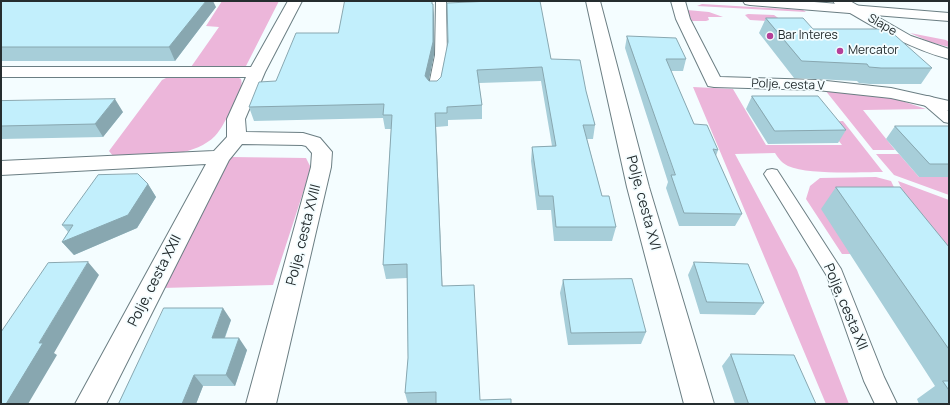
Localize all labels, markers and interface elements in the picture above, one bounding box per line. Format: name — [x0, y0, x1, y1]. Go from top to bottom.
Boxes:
street label: Slape — [865, 11, 899, 39]
place label: Bar Interes — [778, 29, 838, 43]
marker: Bar Interes — [765, 31, 775, 41]
place label: Mercator — [848, 44, 899, 58]
marker: Mercator — [835, 46, 845, 56]
street label: Polje, cesta V — [751, 77, 825, 93]
street label: Polje, cesta XVI — [622, 154, 664, 252]
street label: Polje, cesta XVIII — [283, 183, 325, 287]
street label: Polje, cesta XXII — [125, 232, 185, 330]
street label: Polje, cesta XII — [819, 261, 871, 353]

